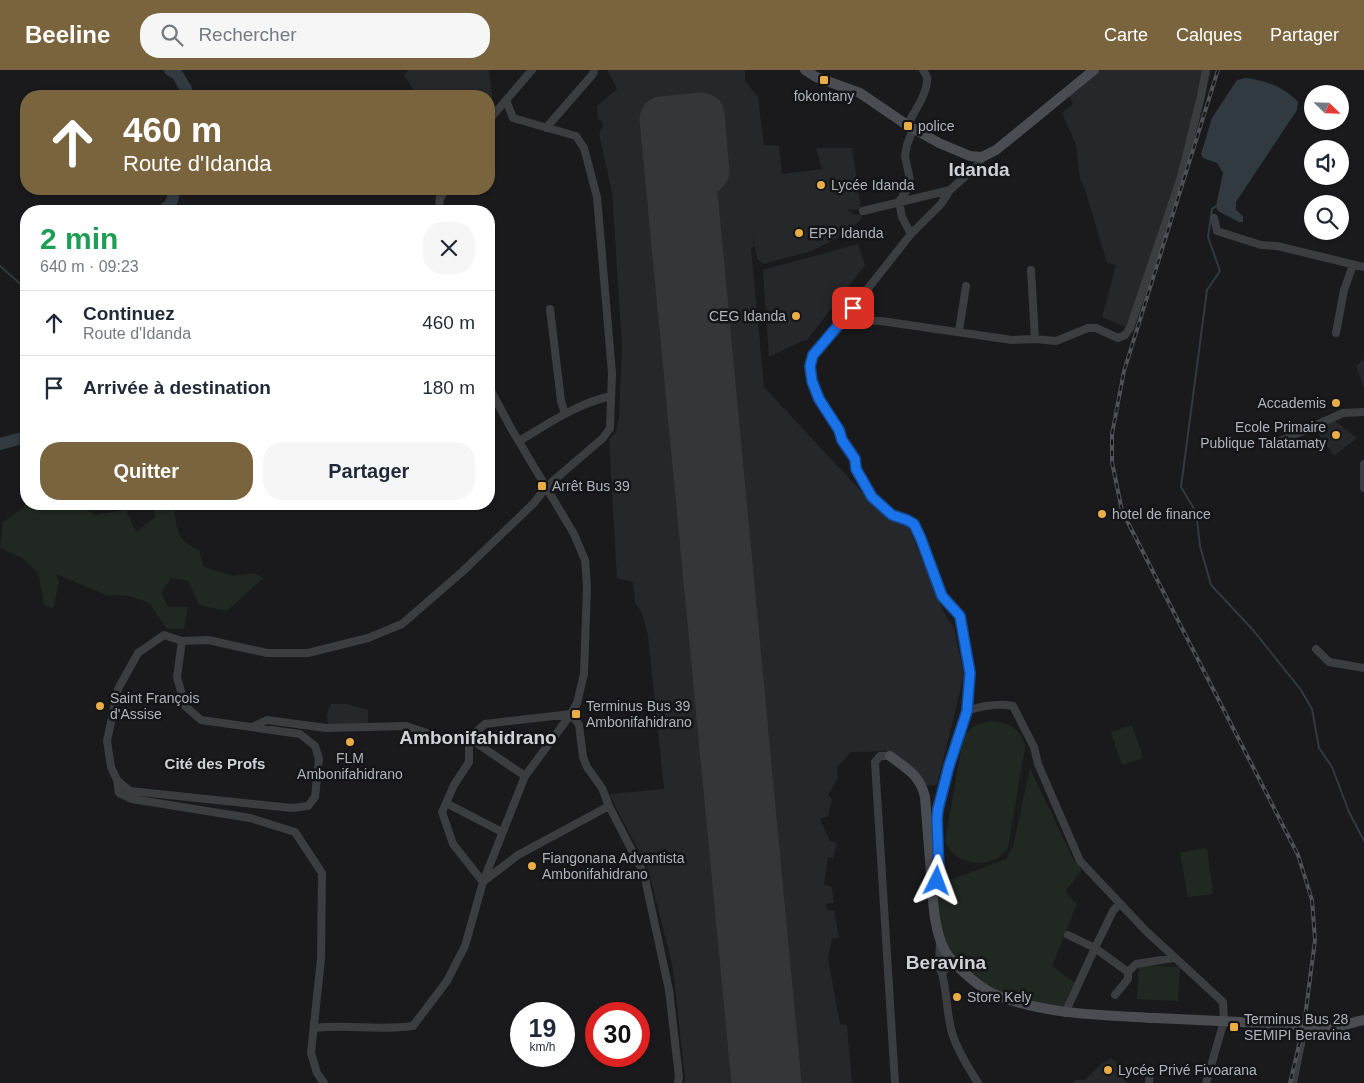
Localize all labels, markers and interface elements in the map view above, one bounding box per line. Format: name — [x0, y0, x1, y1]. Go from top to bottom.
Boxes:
search box — [140, 13, 490, 58]
text: Beeline — [25, 21, 110, 48]
icon: search — [158, 21, 186, 49]
text: Rechercher — [198, 24, 297, 45]
text: Carte — [1104, 25, 1148, 45]
text: Calques — [1176, 25, 1242, 45]
text: Partager — [1270, 25, 1339, 45]
marker: fokontany — [818, 74, 830, 86]
north arrow — [1304, 85, 1349, 130]
map controls — [1304, 85, 1349, 240]
place label: fokontany — [794, 88, 854, 104]
icon: ahead — [40, 110, 105, 175]
text: 460 m — [123, 110, 222, 149]
place label: police — [918, 118, 955, 134]
marker: police — [902, 120, 914, 132]
button: sound — [1304, 140, 1349, 185]
text: Route d'Idanda — [123, 151, 272, 176]
district label: Idanda — [948, 159, 1010, 180]
place label: Lycée Idanda — [831, 177, 915, 193]
marker: Lycée Idanda — [815, 179, 827, 191]
button: search — [1304, 195, 1349, 240]
text: 2 min — [40, 222, 118, 255]
button: close — [423, 222, 475, 274]
place label: EPP Idanda — [809, 225, 884, 241]
marker: EPP Idanda — [793, 227, 805, 239]
text: 640 m · 09:23 — [40, 258, 139, 275]
pin — [832, 287, 874, 329]
icon: arrive — [839, 294, 867, 322]
text: Continuez — [83, 303, 175, 324]
place label: CEG Idanda — [709, 308, 786, 324]
icon: ahead — [40, 309, 68, 337]
marker: CEG Idanda — [790, 310, 802, 322]
text: 460 m — [422, 312, 475, 333]
text: Route d'Idanda — [83, 325, 191, 342]
icon: arrive — [40, 374, 68, 402]
text: Arrivée à destination — [83, 377, 271, 398]
text: 180 m — [422, 377, 475, 398]
place label: Accademis — [1258, 395, 1326, 411]
marker: Accademis — [1330, 397, 1342, 409]
place label: Ecole Primaire Publique Talatamaty — [1200, 419, 1326, 451]
marker: Ecole Primaire Publique Talatamaty — [1330, 429, 1342, 441]
button: Quitter — [40, 442, 253, 500]
button: Partager — [263, 442, 475, 500]
place label: Arrêt Bus 39 — [552, 478, 630, 494]
marker: Arrêt Bus 39 — [536, 480, 548, 492]
place label: hotel de finance — [1112, 506, 1211, 522]
marker: hotel de finance — [1096, 508, 1108, 520]
place label: Saint François d'Assise — [110, 690, 199, 722]
place label: Terminus Bus 39 Ambonifahidrano — [586, 698, 692, 730]
marker: Saint François d'Assise — [94, 700, 106, 712]
marker: Terminus Bus 39 Ambonifahidrano — [570, 708, 582, 720]
district label: Ambonifahidrano — [399, 727, 557, 748]
marker: FLM Ambonifahidrano — [344, 736, 356, 748]
place label: FLM Ambonifahidrano — [297, 750, 403, 782]
district label: Cité des Profs — [165, 755, 265, 772]
place label: Fiangonana Advantista Ambonifahidrano — [542, 850, 685, 882]
position arrow — [910, 854, 962, 906]
marker: Fiangonana Advantista Ambonifahidrano — [526, 860, 538, 872]
district label: Beravina — [906, 952, 987, 973]
place label: Store Kely — [967, 989, 1032, 1005]
marker: Store Kely — [951, 991, 963, 1003]
speed limit sign: 30 — [585, 1002, 650, 1067]
place label: Terminus Bus 28 SEMIPI Beravina — [1244, 1011, 1351, 1043]
text: 19 — [529, 1014, 556, 1042]
marker: Terminus Bus 28 SEMIPI Beravina — [1228, 1021, 1240, 1033]
text: km/h — [529, 1040, 556, 1054]
place label: Lycée Privé Fivoarana — [1118, 1062, 1257, 1078]
marker: Lycée Privé Fivoarana — [1102, 1064, 1114, 1076]

